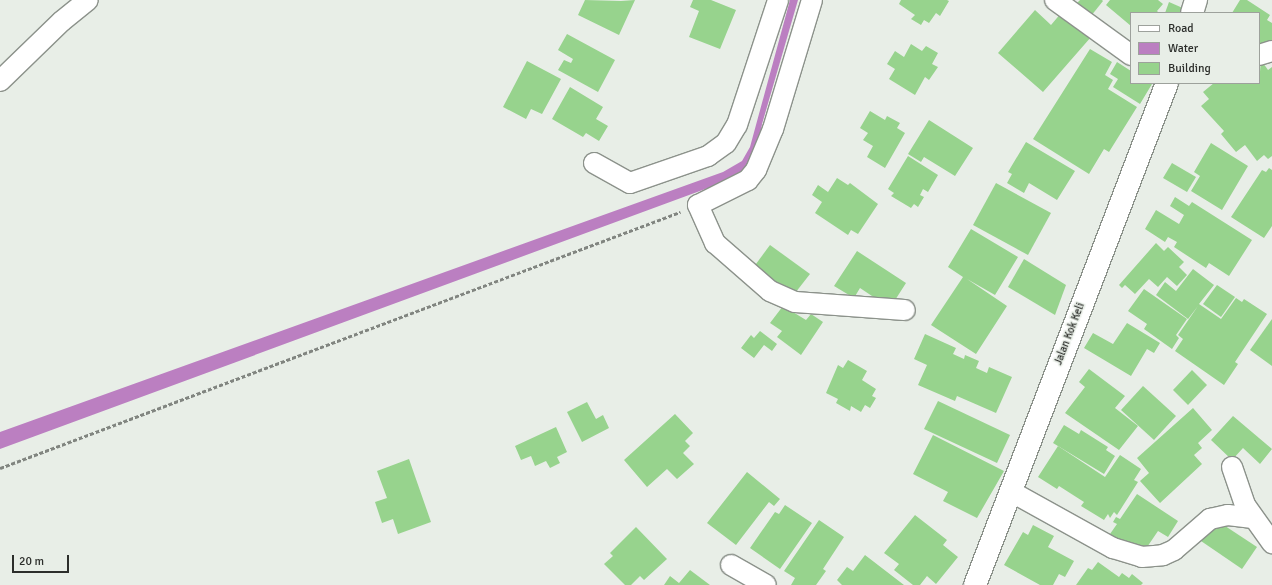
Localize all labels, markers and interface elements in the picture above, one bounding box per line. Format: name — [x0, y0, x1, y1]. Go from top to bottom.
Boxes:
legend — [1130, 12, 1260, 84]
text: Road — [1168, 21, 1194, 36]
text: Water — [1168, 41, 1198, 56]
text: Building — [1168, 61, 1211, 76]
street label: Jalan Kok Keli — [1052, 301, 1088, 367]
scale bar — [14, 547, 71, 573]
text: 20 m — [19, 554, 44, 569]

